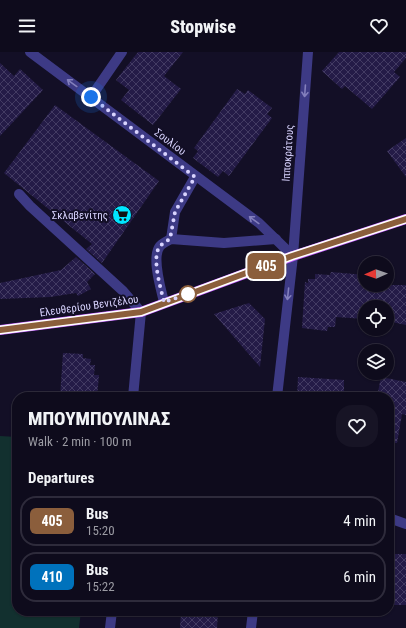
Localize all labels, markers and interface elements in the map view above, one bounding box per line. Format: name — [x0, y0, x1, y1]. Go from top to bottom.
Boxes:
icon: menu — [16, 15, 38, 37]
icon: heart — [368, 15, 390, 37]
text: Stopwise — [170, 16, 236, 37]
one-way arrow — [66, 78, 77, 87]
one-way arrow — [301, 84, 308, 97]
your location — [81, 87, 101, 107]
street label: Ιπποκράτους — [280, 124, 296, 182]
street label: Σουλίου — [152, 126, 188, 158]
supermarket icon: Σκλαβενίτης — [111, 204, 133, 226]
place label: Σκλαβενίτης — [52, 209, 108, 222]
one-way arrow — [248, 215, 259, 224]
line badge: 405 — [243, 253, 289, 279]
north arrow — [358, 256, 394, 292]
map controls — [358, 256, 394, 380]
text: 405 — [255, 258, 277, 274]
unlabelled marker — [179, 285, 197, 303]
one-way arrow — [284, 287, 292, 300]
street label: Ελευθερίου Βενιζέλου — [39, 293, 139, 319]
button: locate — [358, 300, 394, 336]
button: layers — [358, 344, 394, 380]
button: heart — [336, 405, 378, 447]
text: ΜΠΟΥΜΠΟΥΛΙΝΑΣ — [28, 407, 170, 430]
text: Walk · 2 min · 100 m — [28, 434, 132, 449]
text: Departures — [28, 469, 94, 487]
text: Bus — [86, 505, 109, 523]
text: 4 min — [343, 512, 376, 530]
text: 405 — [41, 513, 63, 529]
text: 15:20 — [86, 523, 115, 538]
text: Bus — [86, 561, 109, 579]
text: 6 min — [343, 568, 376, 586]
text: 410 — [41, 569, 63, 585]
text: 15:22 — [86, 579, 115, 594]

